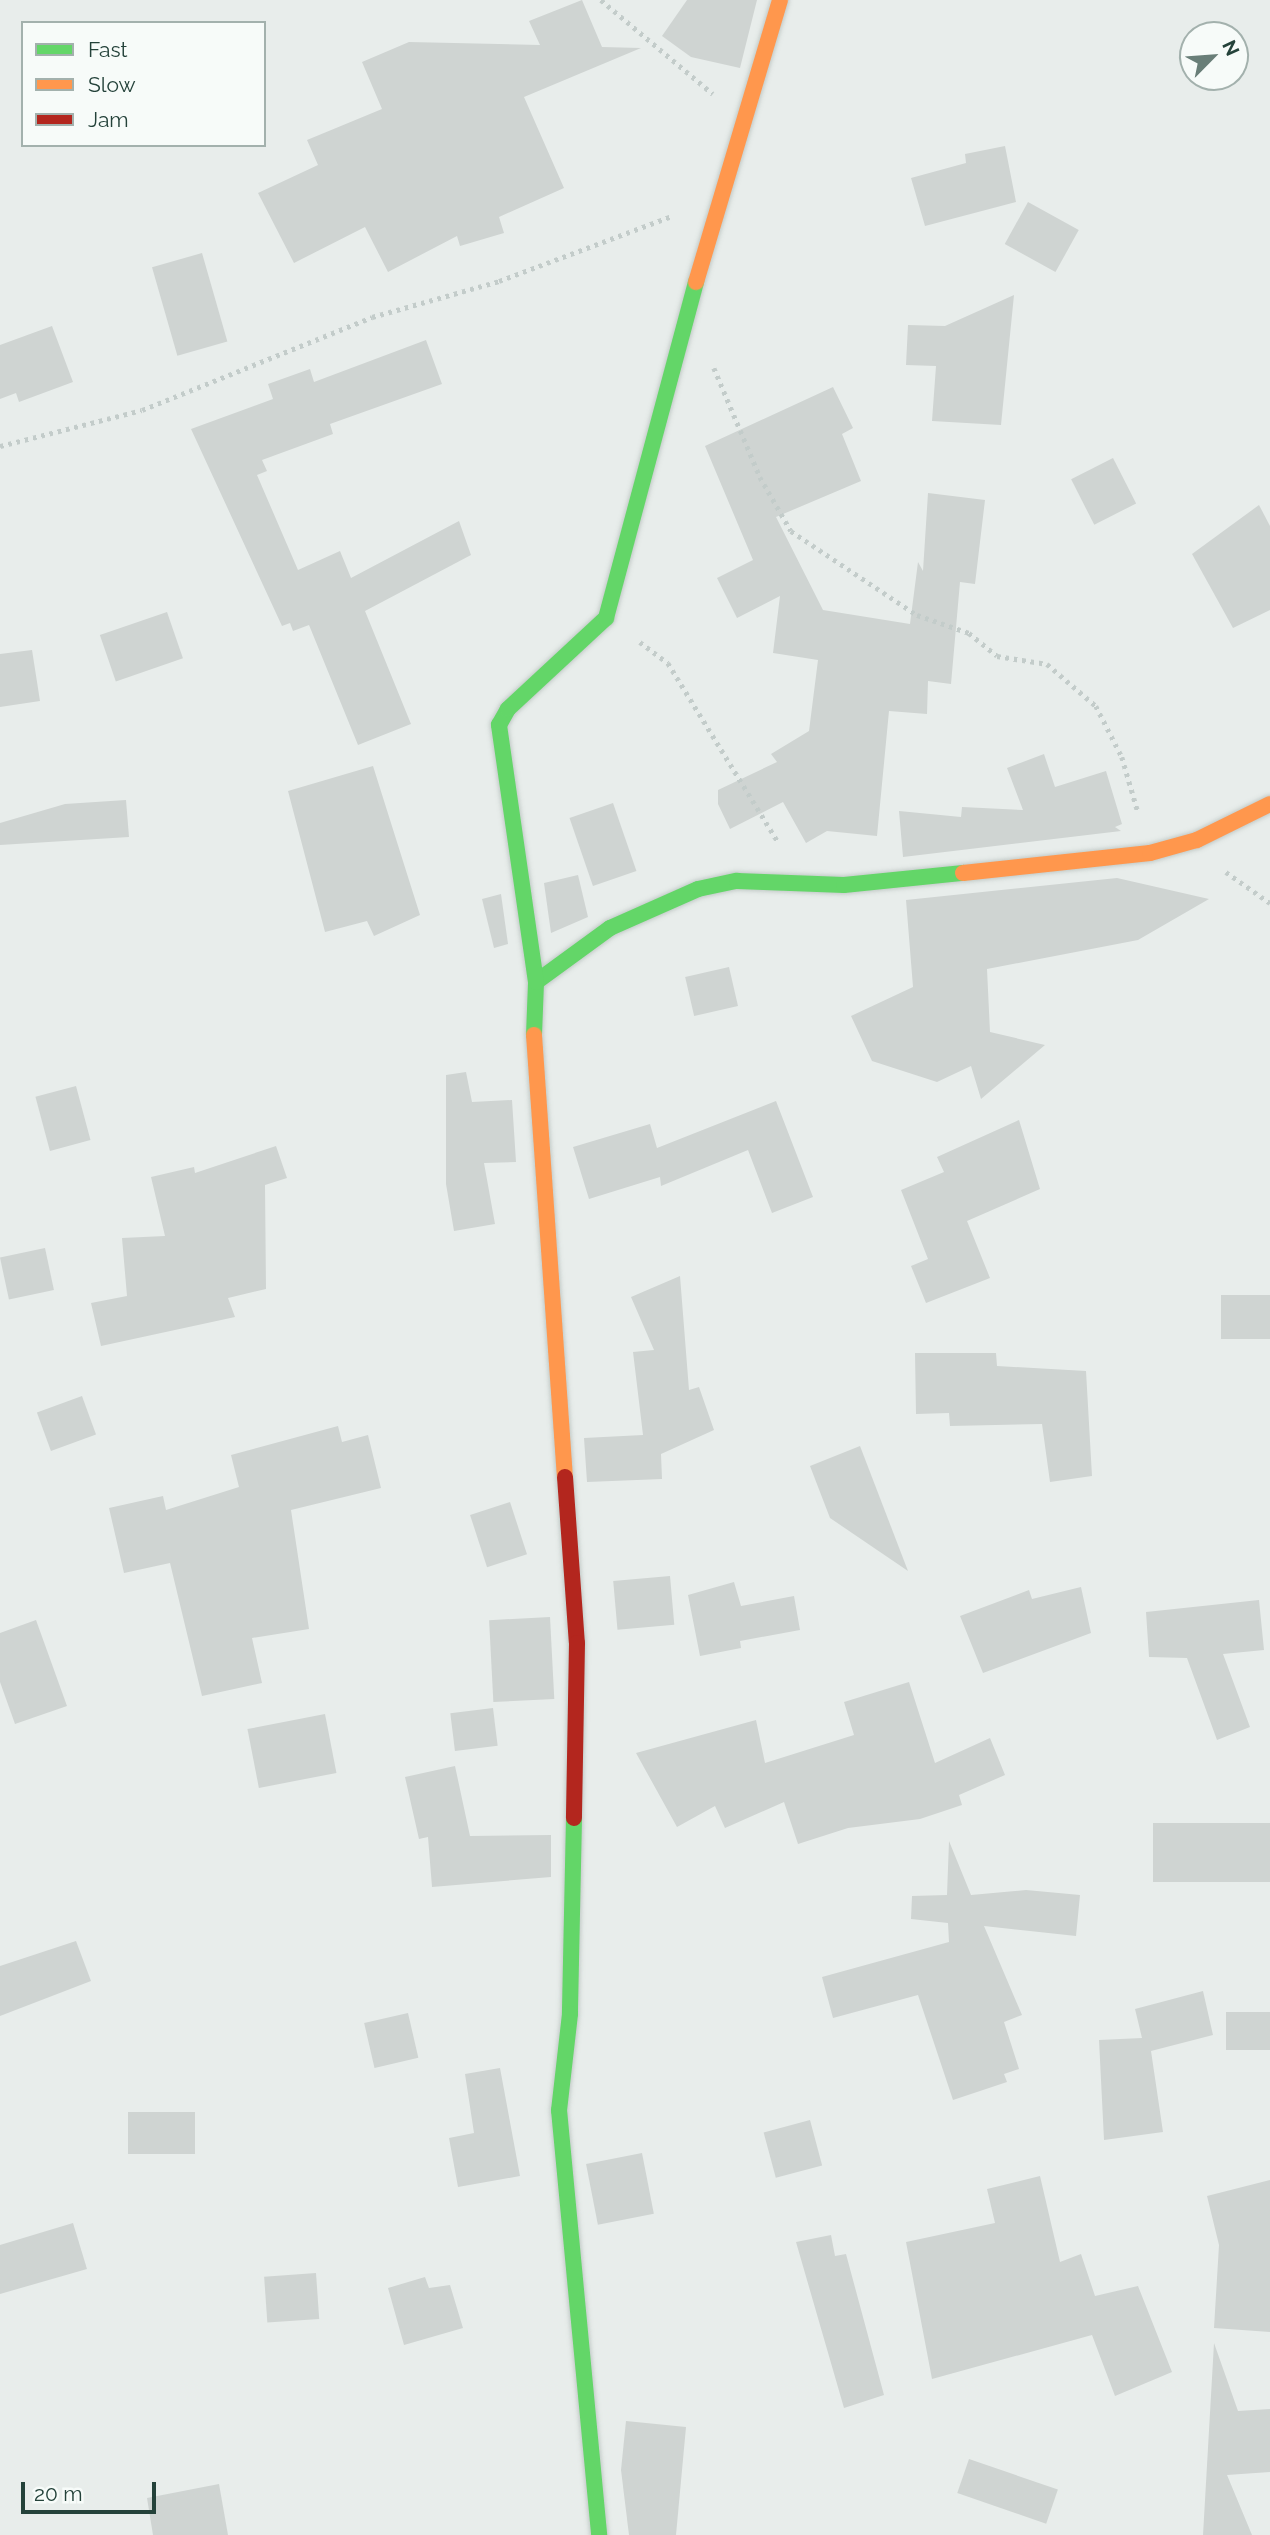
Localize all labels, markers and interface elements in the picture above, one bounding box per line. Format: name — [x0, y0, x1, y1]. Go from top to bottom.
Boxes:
legend — [21, 21, 266, 147]
north arrow — [1179, 21, 1249, 91]
text: Fast — [88, 37, 128, 62]
text: N — [1218, 37, 1244, 59]
text: Slow — [88, 72, 136, 97]
text: Jam — [88, 107, 129, 132]
scale bar — [24, 2468, 159, 2512]
text: 20 m — [34, 2481, 82, 2506]

